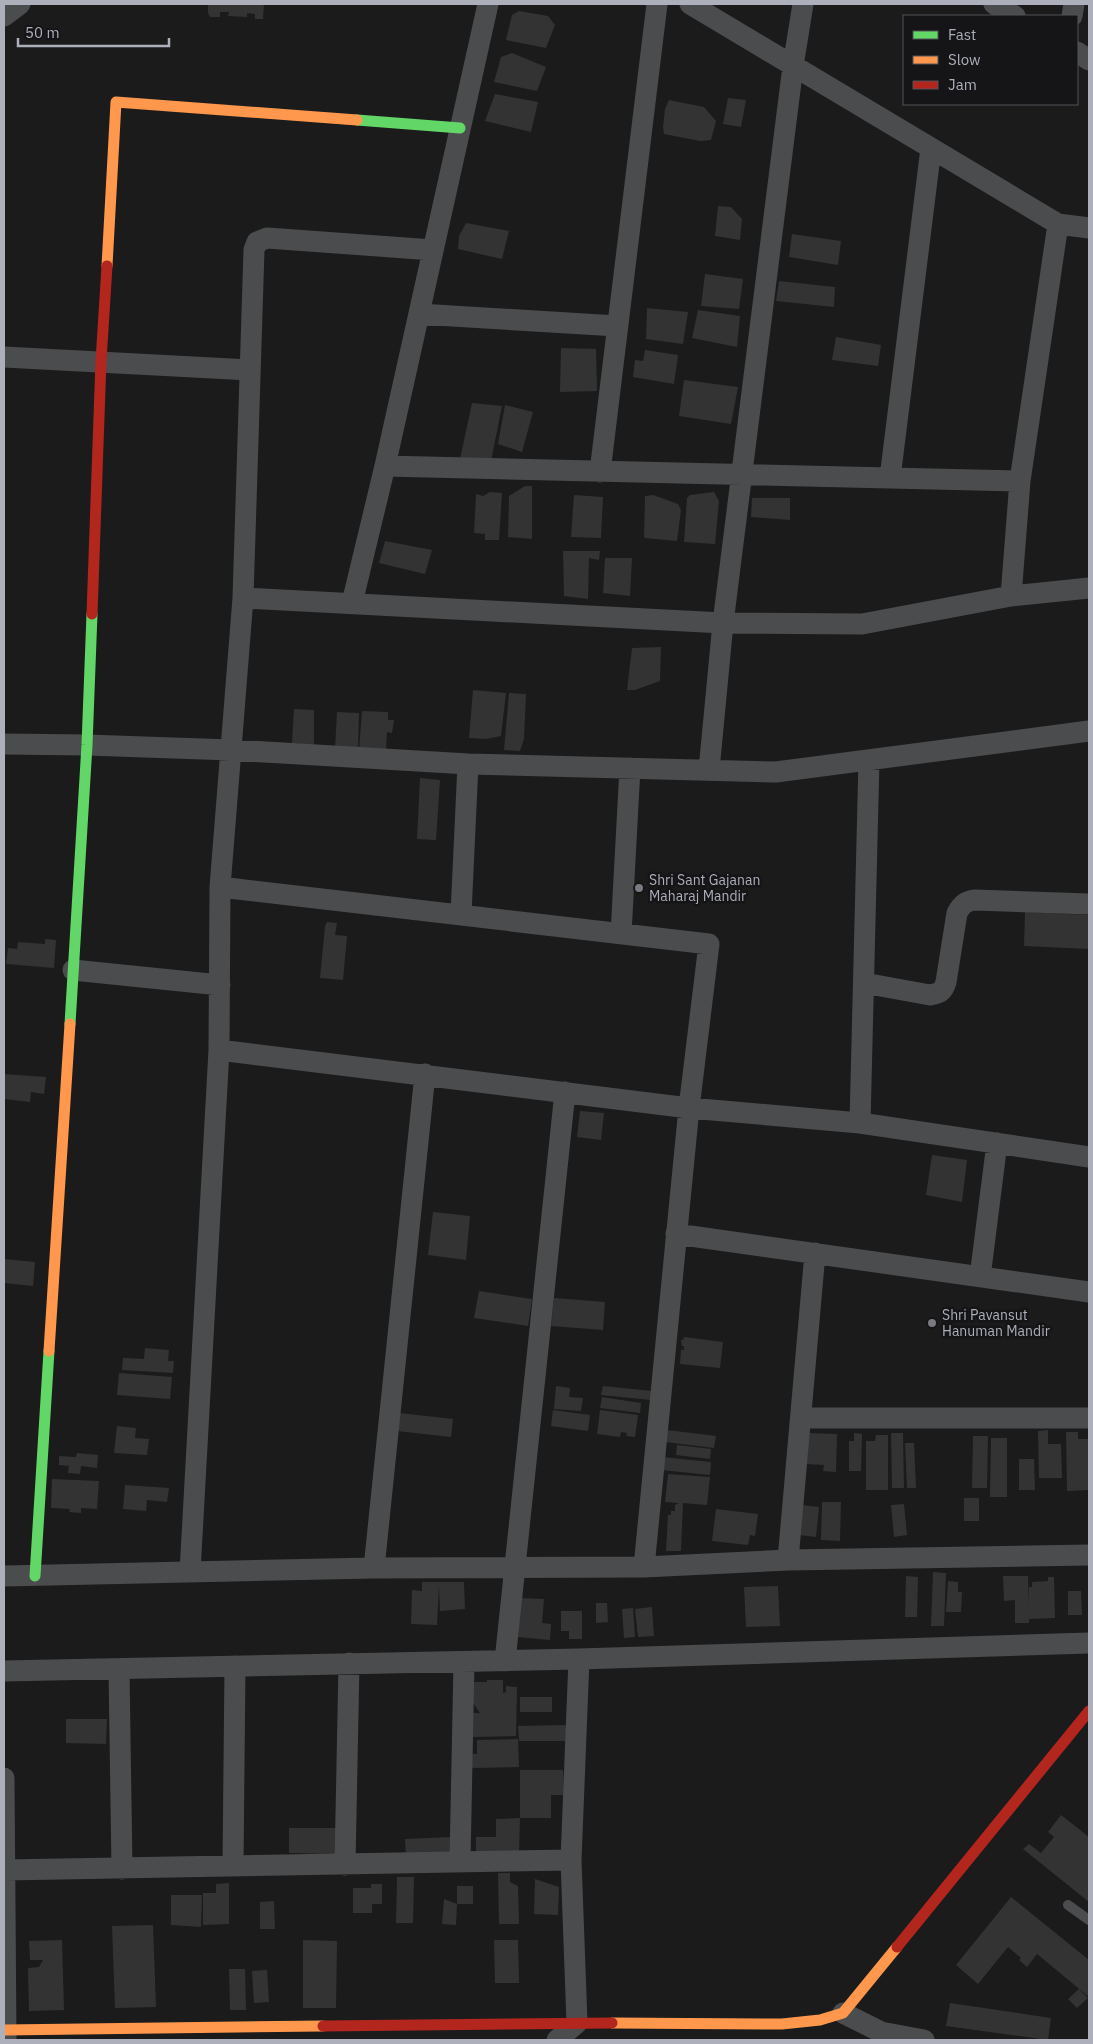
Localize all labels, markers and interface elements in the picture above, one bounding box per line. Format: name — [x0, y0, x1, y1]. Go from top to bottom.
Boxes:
scale bar — [18, 15, 169, 47]
legend — [903, 15, 1078, 105]
text: 50 m — [25, 23, 60, 42]
text: Fast — [948, 25, 976, 44]
text: Slow — [948, 50, 981, 69]
text: Jam — [948, 75, 977, 94]
place label: Shri Sant Gajanan Maharaj Mandir — [649, 871, 760, 905]
marker: Shri Sant Gajanan Maharaj Mandir — [633, 882, 645, 894]
place label: Shri Pavansut Hanuman Mandir — [942, 1306, 1050, 1340]
marker: Shri Pavansut Hanuman Mandir — [926, 1317, 938, 1329]

